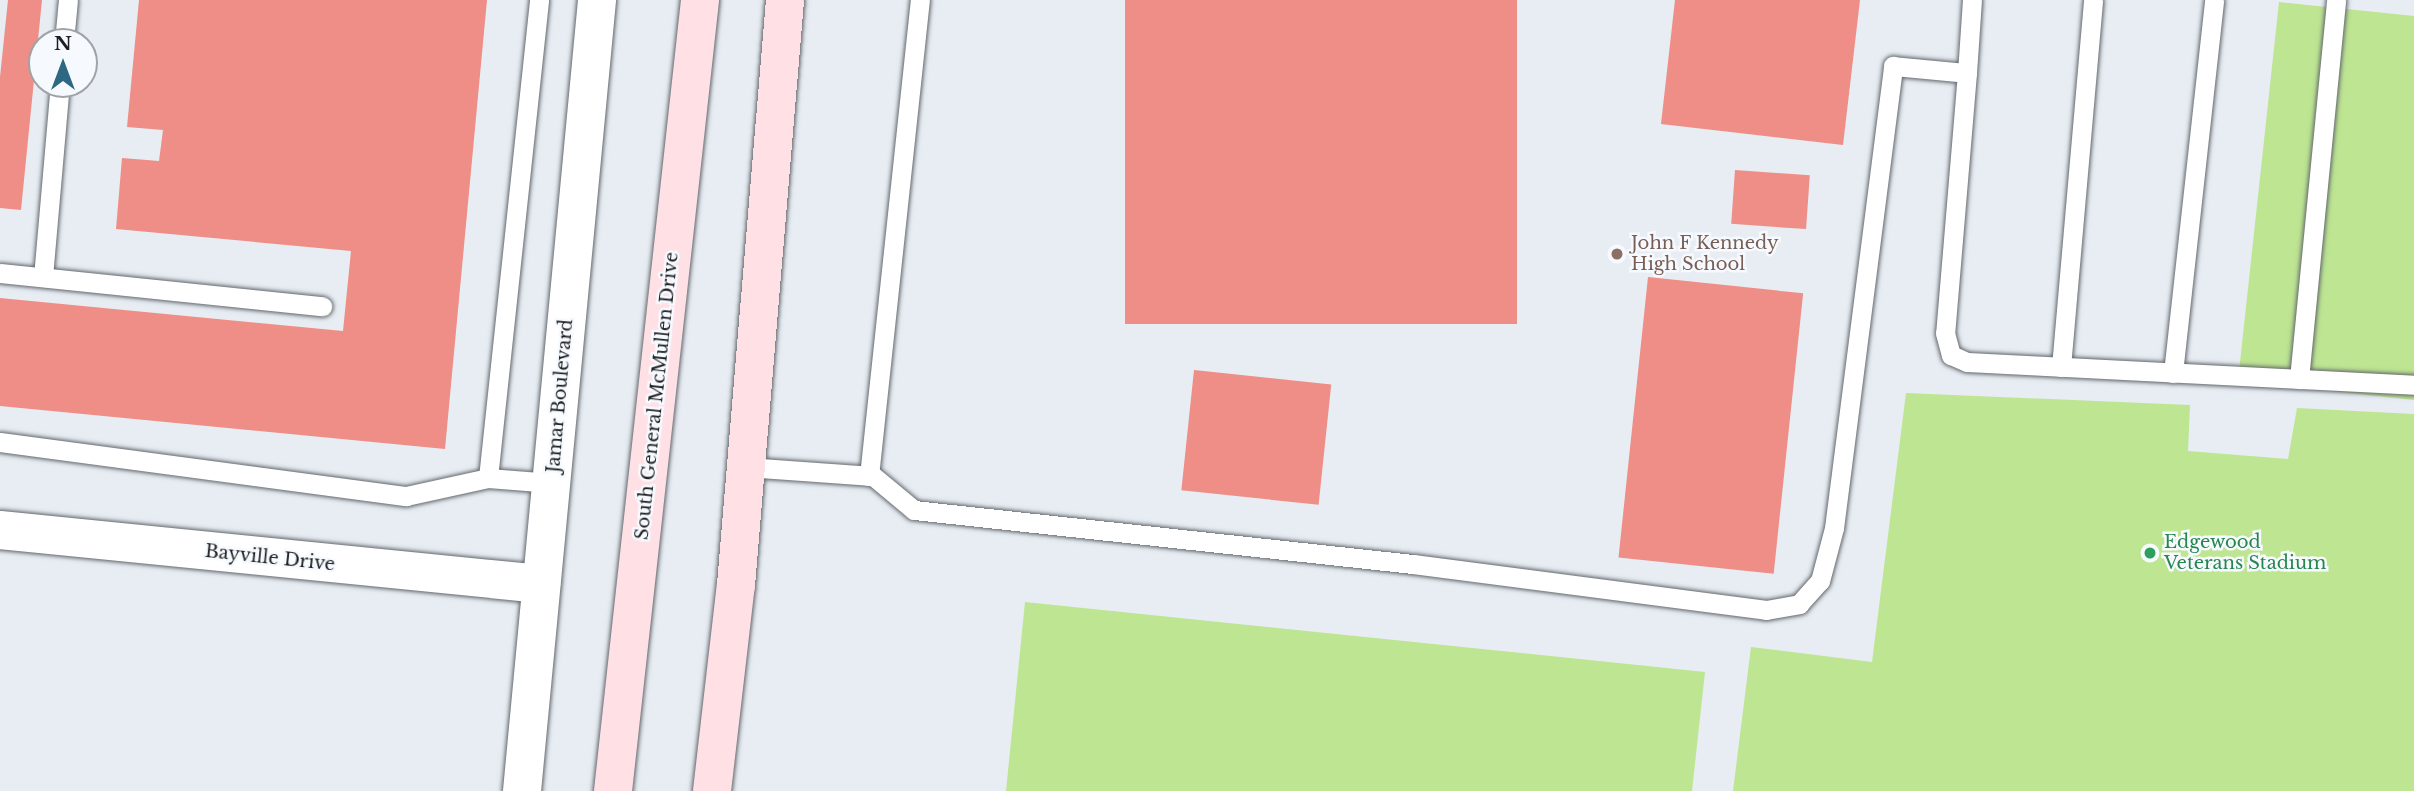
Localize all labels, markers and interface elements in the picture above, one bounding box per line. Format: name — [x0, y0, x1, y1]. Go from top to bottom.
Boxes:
north arrow — [28, 28, 98, 98]
text: N — [54, 32, 72, 55]
place label: John F Kennedy High School — [1631, 233, 1779, 276]
marker: John F Kennedy High School — [1609, 246, 1625, 262]
street label: South General McMullen Drive — [631, 251, 683, 541]
street label: Jamar Boulevard — [543, 318, 577, 474]
place label: Edgewood Veterans Stadium — [2164, 532, 2326, 574]
street label: Bayville Drive — [204, 540, 336, 576]
marker: Edgewood Veterans Stadium — [2142, 545, 2158, 561]

